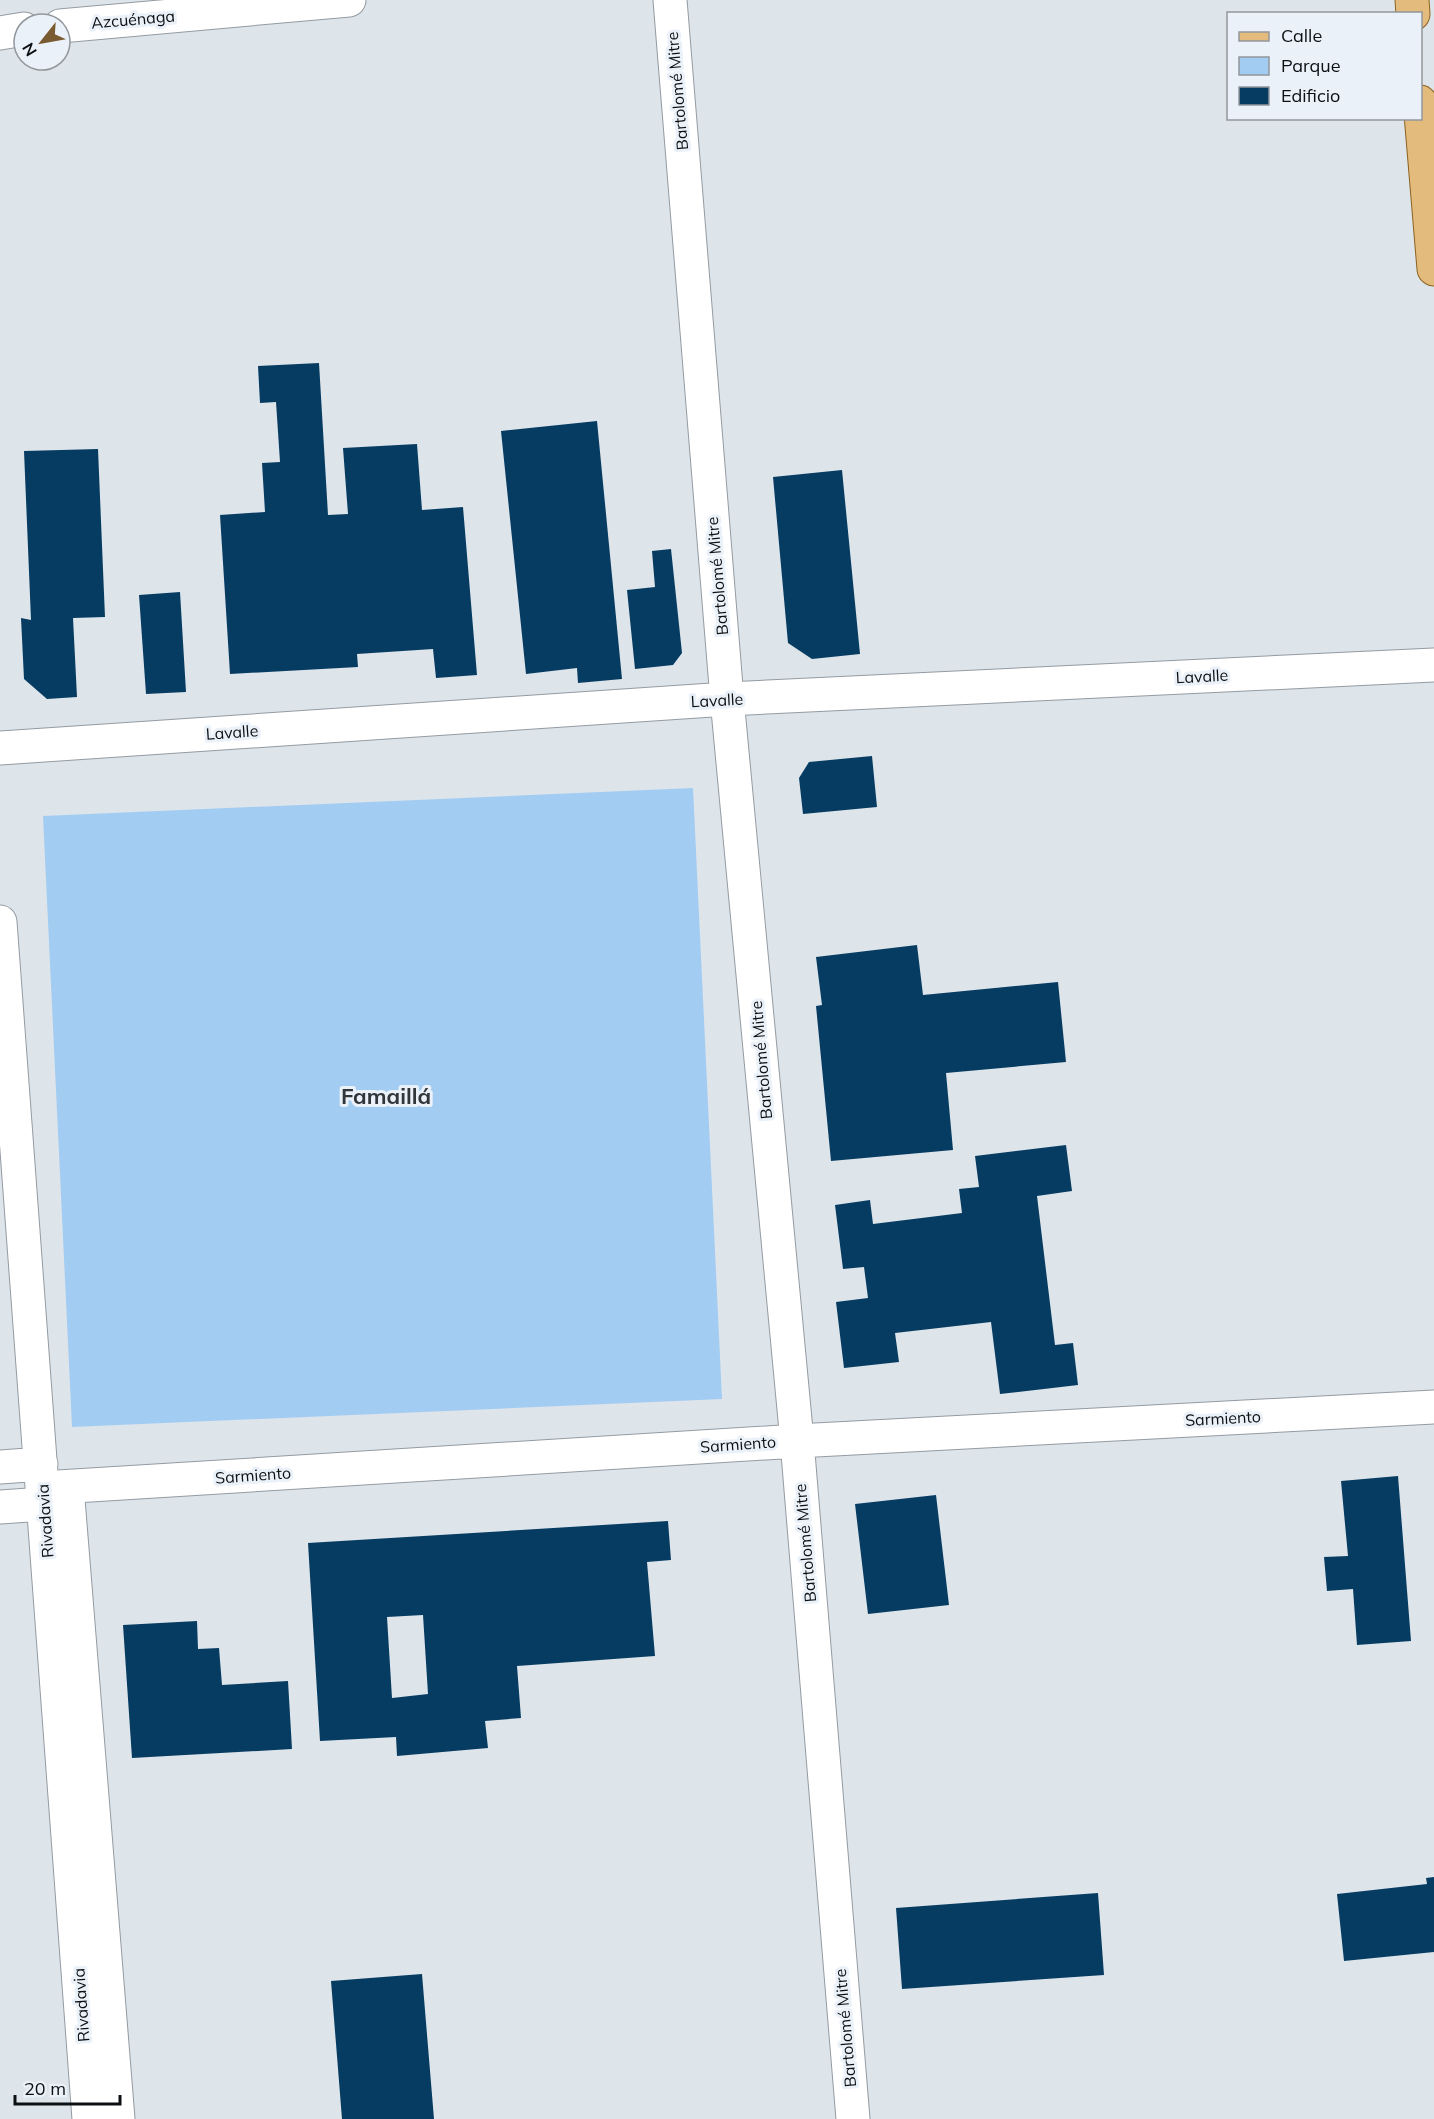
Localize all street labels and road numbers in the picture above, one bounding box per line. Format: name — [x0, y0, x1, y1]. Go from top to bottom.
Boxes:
street label: Azcuénaga — [90, 5, 176, 33]
street label: Bartolomé Mitre — [662, 31, 692, 151]
street label: Bartolomé Mitre — [702, 516, 732, 636]
street label: Lavalle — [1175, 665, 1229, 687]
street label: Lavalle — [690, 689, 744, 711]
street label: Lavalle — [205, 720, 259, 744]
street label: Bartolomé Mitre — [746, 1000, 776, 1120]
street label: Sarmiento — [1185, 1406, 1261, 1430]
street label: Sarmiento — [699, 1431, 777, 1457]
street label: Sarmiento — [214, 1462, 292, 1488]
street label: Rivadavia — [32, 1483, 58, 1559]
street label: Bartolomé Mitre — [790, 1483, 820, 1603]
street label: Rivadavia — [68, 1967, 94, 2043]
street label: Bartolomé Mitre — [830, 1968, 860, 2088]

